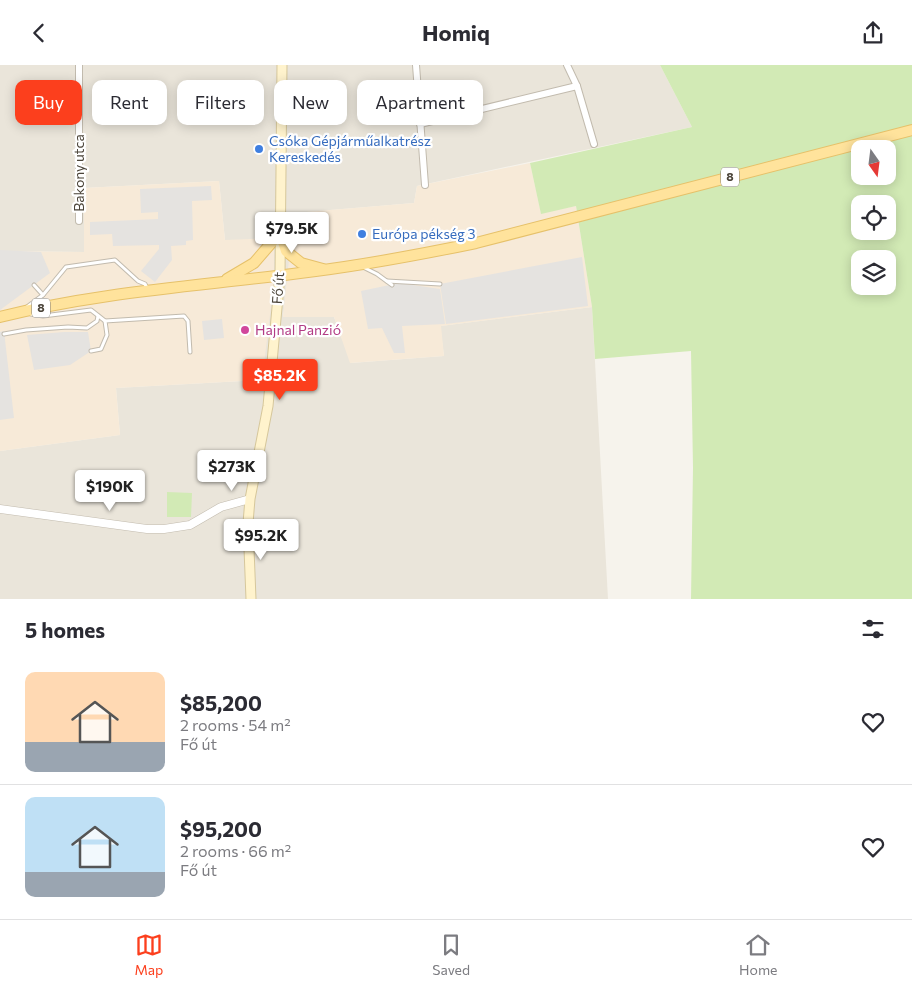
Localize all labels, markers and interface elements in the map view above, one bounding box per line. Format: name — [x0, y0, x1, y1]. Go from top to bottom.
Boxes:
icon: back — [25, 19, 53, 47]
text: Homiq — [422, 19, 490, 46]
icon: share — [859, 19, 887, 47]
chip: Buy — [15, 80, 82, 125]
chip: Rent — [92, 80, 167, 125]
chip: Filters — [177, 80, 264, 125]
chip: New — [274, 80, 347, 125]
chip: Apartment — [357, 80, 483, 125]
place label: Csóka Gépjárműalkatrész Kereskedés — [269, 132, 431, 165]
street label: Bakony utca — [70, 134, 87, 212]
north arrow — [851, 140, 896, 185]
map controls — [851, 140, 896, 295]
marker: Csóka Gépjárműalkatrész Kereskedés — [253, 143, 265, 155]
road number: 8 — [721, 167, 739, 186]
button: locate — [851, 195, 896, 240]
pin: $79.5K — [251, 211, 333, 254]
text: $79.5K — [266, 218, 318, 237]
place label: Európa pékség 3 — [372, 225, 475, 242]
marker: Európa pékség 3 — [356, 228, 368, 240]
button: layers — [851, 250, 896, 295]
street label: Fő út — [268, 271, 287, 305]
road number: 8 — [32, 299, 50, 317]
place label: Hajnal Panzió — [255, 321, 341, 338]
marker: Hajnal Panzió — [239, 324, 251, 336]
pin: $85.2K — [239, 359, 321, 401]
text: $85.2K — [254, 365, 306, 384]
pin: $273K — [197, 449, 267, 492]
text: $273K — [208, 456, 256, 475]
pin: $190K — [75, 469, 145, 512]
text: $190K — [86, 476, 134, 495]
pin: $95.2K — [220, 519, 302, 561]
text: $95.2K — [235, 525, 287, 544]
icon: filters — [859, 615, 887, 643]
text: 5 homes — [25, 617, 105, 642]
text: $85,200 — [180, 690, 262, 715]
icon: home — [65, 692, 125, 752]
icon: heart — [859, 708, 887, 736]
text: 2 rooms · 54 m² — [180, 715, 291, 734]
text: Fő út — [180, 734, 217, 753]
text: $95,200 — [180, 816, 262, 841]
icon: home — [65, 817, 125, 877]
icon: heart — [859, 833, 887, 861]
text: 2 rooms · 66 m² — [180, 841, 291, 860]
text: Fő út — [180, 860, 217, 879]
tab: Map — [134, 931, 163, 978]
tab: Saved — [432, 931, 470, 978]
tab: Home — [739, 931, 778, 978]

